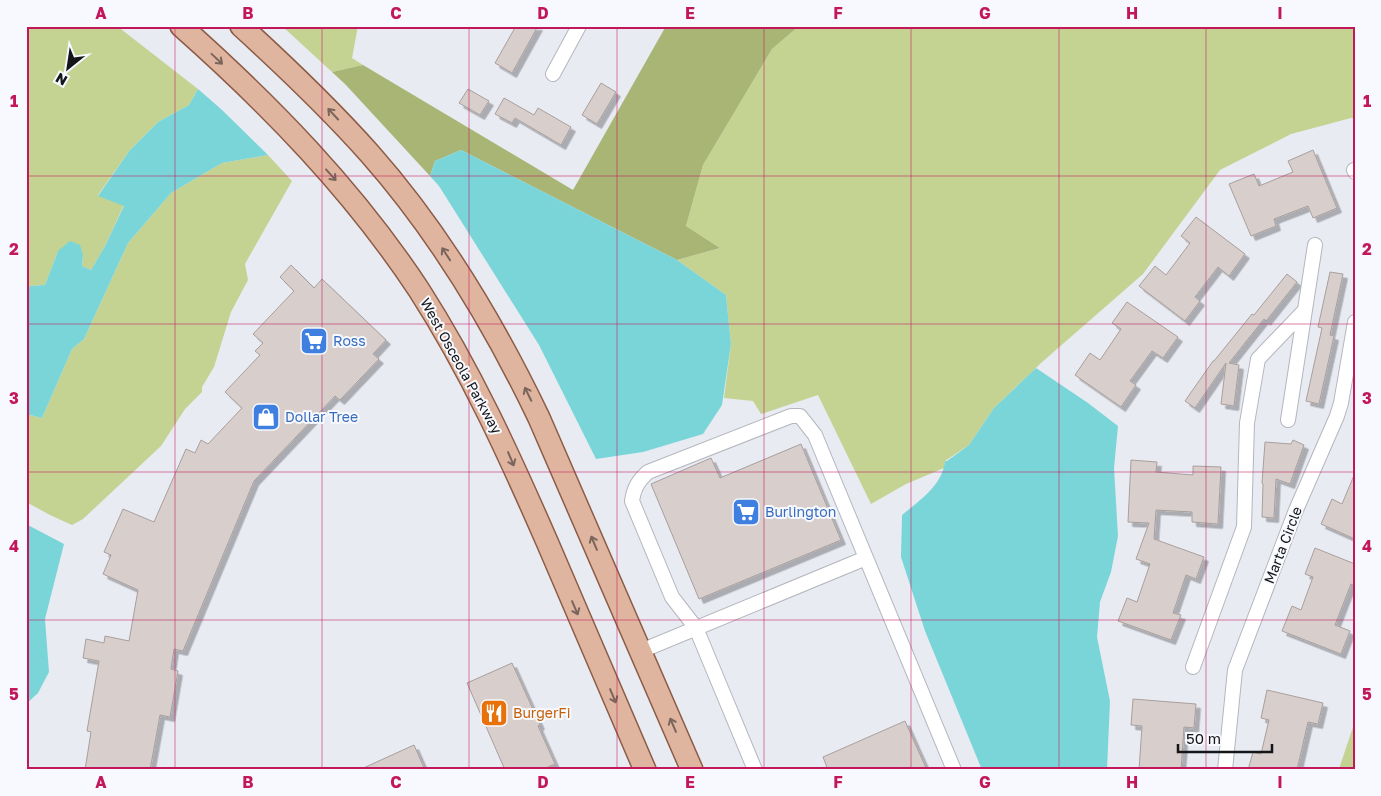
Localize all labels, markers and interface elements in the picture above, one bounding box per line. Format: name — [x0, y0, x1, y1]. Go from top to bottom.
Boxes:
text: A — [95, 3, 107, 23]
text: B — [242, 3, 254, 23]
text: C — [390, 3, 402, 23]
text: D — [537, 3, 549, 23]
text: E — [685, 3, 695, 23]
text: F — [833, 3, 843, 23]
text: G — [979, 3, 991, 23]
text: H — [1126, 3, 1138, 23]
text: I — [1277, 3, 1283, 23]
north arrow — [42, 42, 92, 92]
one-way arrow — [211, 53, 223, 65]
text: N — [52, 70, 70, 90]
text: 1 — [10, 91, 18, 111]
text: 1 — [1363, 91, 1371, 111]
one-way arrow — [327, 108, 339, 121]
one-way arrow — [325, 168, 336, 181]
text: 2 — [9, 239, 19, 259]
text: 2 — [1362, 239, 1372, 259]
one-way arrow — [441, 247, 451, 261]
street label: West Osceola Parkway — [417, 295, 506, 437]
supermarket icon: Ross — [299, 326, 329, 356]
place label: Ross — [333, 332, 366, 349]
one-way arrow — [523, 387, 532, 402]
text: 3 — [9, 388, 19, 408]
text: 3 — [1362, 388, 1372, 408]
shop icon: Dollar Tree — [251, 402, 281, 432]
place label: Dollar Tree — [285, 408, 358, 425]
one-way arrow — [506, 451, 516, 466]
supermarket icon: Burlington — [731, 497, 761, 527]
place label: Burlington — [765, 503, 836, 520]
street label: Marta Circle — [1260, 504, 1305, 586]
text: 4 — [9, 536, 19, 556]
one-way arrow — [588, 536, 598, 551]
text: 4 — [1362, 536, 1372, 556]
one-way arrow — [571, 600, 581, 615]
text: 5 — [9, 684, 19, 704]
text: 5 — [1362, 684, 1372, 704]
one-way arrow — [609, 688, 619, 703]
restaurant icon: BurgerFi — [479, 698, 509, 728]
place label: BurgerFi — [513, 704, 570, 721]
one-way arrow — [667, 718, 677, 733]
scale bar — [1178, 721, 1272, 753]
text: 50 m — [1186, 729, 1221, 747]
text: A — [95, 772, 107, 792]
text: B — [242, 772, 254, 792]
text: C — [390, 772, 402, 792]
text: D — [537, 772, 549, 792]
text: E — [685, 772, 695, 792]
text: F — [833, 772, 843, 792]
text: G — [979, 772, 991, 792]
text: H — [1126, 772, 1138, 792]
text: I — [1277, 772, 1283, 792]

